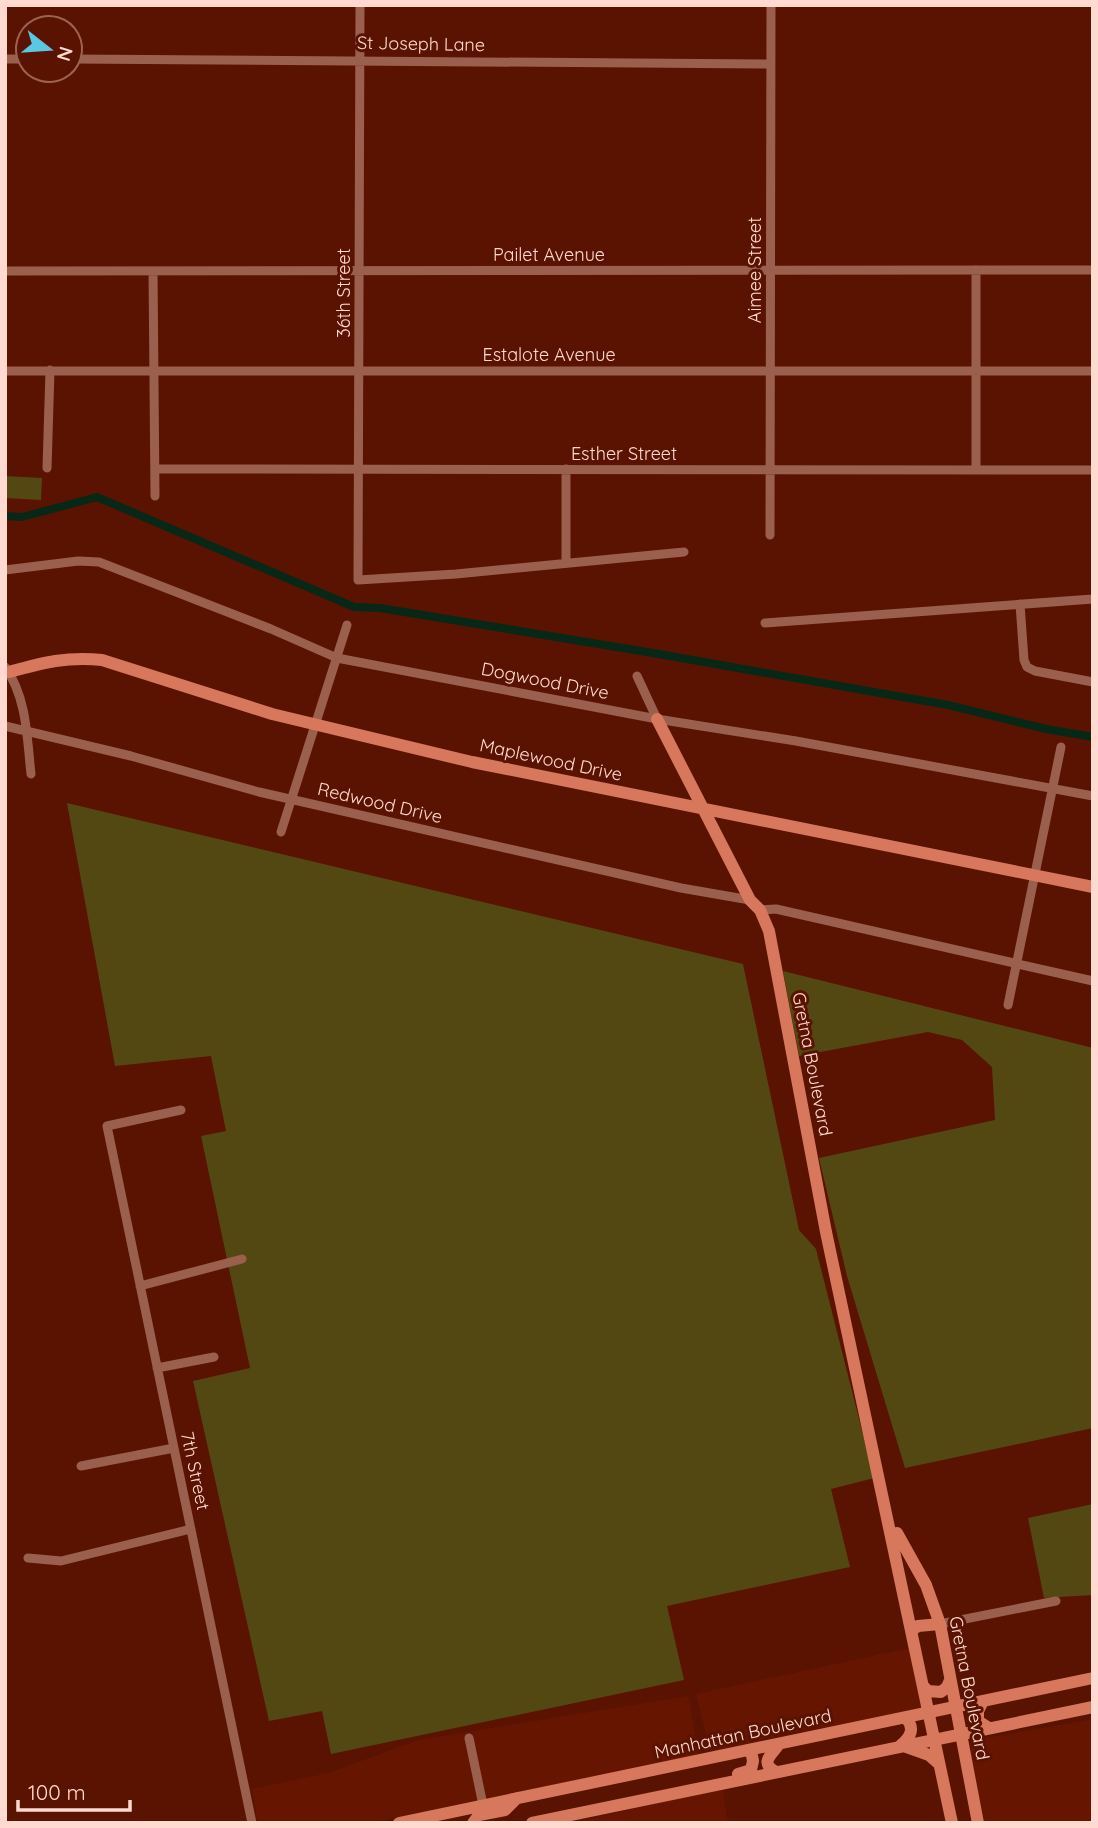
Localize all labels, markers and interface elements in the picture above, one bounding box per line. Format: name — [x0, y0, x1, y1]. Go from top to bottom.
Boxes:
north arrow — [14, 14, 84, 84]
street label: St Joseph Lane — [357, 31, 485, 56]
text: N — [52, 44, 79, 64]
street label: Aimee Street — [743, 217, 766, 323]
street label: Pailet Avenue — [493, 243, 605, 266]
street label: 36th Street — [332, 248, 355, 338]
street label: Estalote Avenue — [482, 343, 616, 366]
street label: Esther Street — [571, 442, 677, 465]
street label: Dogwood Drive — [479, 657, 611, 704]
street label: Maplewood Drive — [478, 733, 625, 786]
street label: Redwood Drive — [315, 777, 445, 828]
street label: Gretna Boulevard — [787, 990, 838, 1138]
street label: 7th Street — [176, 1430, 215, 1512]
street label: Gretna Boulevard — [944, 1614, 995, 1762]
street label: Manhattan Boulevard — [652, 1704, 834, 1764]
scale bar — [18, 1769, 130, 1813]
text: 100 m — [28, 1779, 86, 1805]

